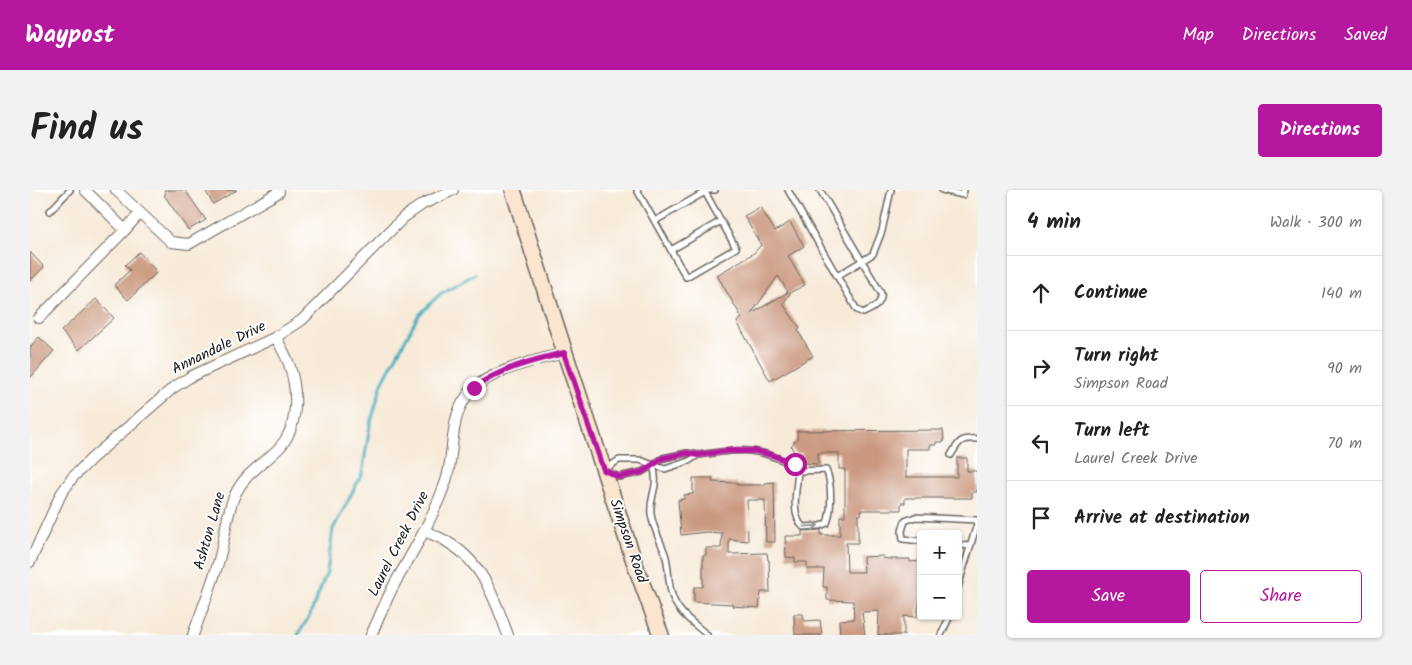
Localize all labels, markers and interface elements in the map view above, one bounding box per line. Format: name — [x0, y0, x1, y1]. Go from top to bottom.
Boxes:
text: Waypost — [25, 16, 114, 55]
text: Map — [1182, 21, 1214, 50]
text: Directions — [1242, 21, 1316, 50]
text: Saved — [1344, 21, 1387, 50]
text: Find us — [30, 102, 143, 158]
button: Directions — [1258, 104, 1382, 157]
text: 4 min — [1027, 206, 1081, 239]
text: Walk · 300 m — [1270, 210, 1362, 235]
text: Continue — [1074, 278, 1147, 308]
icon: ahead — [1027, 279, 1055, 307]
text: 140 m — [1321, 281, 1362, 306]
street label: Annandale Drive — [168, 315, 270, 381]
text: Turn right — [1074, 341, 1159, 371]
icon: right — [1027, 354, 1055, 382]
text: 90 m — [1327, 356, 1362, 381]
text: Simpson Road — [1074, 371, 1168, 396]
route end — [463, 377, 486, 400]
text: Turn left — [1074, 416, 1149, 446]
icon: left — [1027, 429, 1055, 457]
text: 70 m — [1327, 431, 1362, 456]
text: Laurel Creek Drive — [1074, 446, 1197, 471]
route start — [784, 453, 807, 476]
street label: Laurel Creek Drive — [362, 487, 436, 601]
street label: Ashton Lane — [187, 489, 233, 573]
street label: Simpson Road — [602, 496, 654, 587]
text: Arrive at destination — [1074, 503, 1250, 533]
icon: arrive — [1027, 504, 1055, 532]
one-way arrow — [803, 522, 819, 531]
map controls — [917, 530, 962, 620]
button: + — [917, 530, 962, 575]
button: Save — [1027, 570, 1190, 623]
button: Share — [1200, 570, 1362, 623]
button: − — [917, 575, 962, 620]

